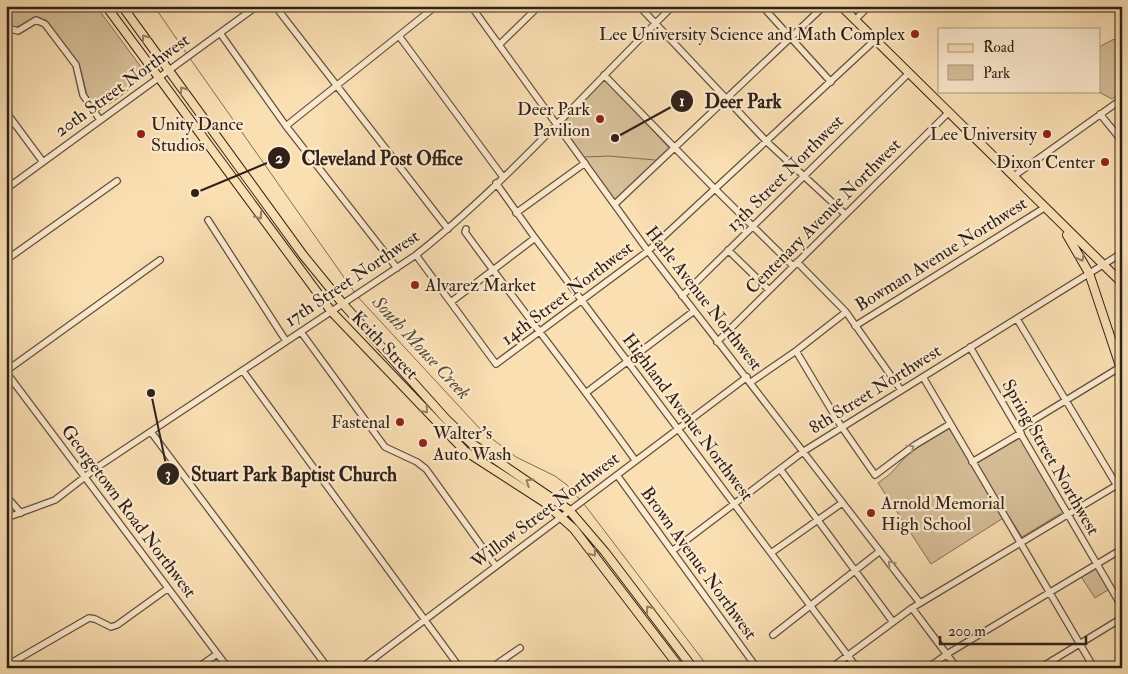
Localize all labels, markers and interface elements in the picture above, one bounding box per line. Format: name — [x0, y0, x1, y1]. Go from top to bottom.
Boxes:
place label: Lee University Science and Math Complex — [599, 23, 905, 46]
marker: Lee University Science and Math Complex — [909, 28, 921, 40]
legend — [938, 28, 1100, 92]
street label: 20th Street Northwest — [50, 29, 194, 142]
one-way arrow — [143, 35, 151, 44]
text: Road — [983, 38, 1015, 57]
text: Park — [983, 64, 1010, 83]
callout: Deer Park — [670, 84, 792, 118]
one-way arrow — [180, 87, 190, 96]
text: Deer Park — [704, 90, 782, 114]
text: 1 — [679, 92, 685, 111]
place label: Deer Park Pavilion — [517, 98, 590, 142]
street label: 13th Street Northwest — [722, 110, 849, 237]
place label: Unity Dance Studios — [151, 113, 244, 157]
marker: Deer Park Pavilion — [594, 113, 606, 125]
place label: Lee University — [930, 123, 1038, 146]
marker: Unity Dance Studios — [135, 128, 147, 140]
marker: Lee University — [1041, 128, 1053, 140]
street label: Centenary Avenue Northwest — [741, 134, 906, 299]
callout: Cleveland Post Office — [266, 141, 472, 175]
text: Cleveland Post Office — [301, 147, 463, 171]
text: 2 — [275, 149, 283, 168]
place label: Dixon Center — [996, 151, 1095, 174]
marker: Dixon Center — [1099, 156, 1111, 168]
street label: Bowman Avenue Northwest — [851, 192, 1032, 317]
one-way arrow — [253, 210, 262, 220]
street label: Harle Avenue Northwest — [640, 221, 767, 375]
street label: 17th Street Northwest — [281, 225, 424, 332]
street label: 14th Street Northwest — [497, 236, 638, 350]
one-way arrow — [1075, 253, 1085, 262]
place label: Alvarez Market — [424, 274, 536, 297]
marker: Alvarez Market — [409, 279, 421, 291]
water label: South Mouse Creek — [366, 290, 476, 405]
street label: Keith Street — [346, 306, 423, 385]
street label: Highland Avenue Northwest — [617, 329, 758, 506]
street label: 8th Street Northwest — [805, 339, 946, 439]
street label: Spring Street Northwest — [997, 375, 1105, 539]
one-way arrow — [419, 405, 428, 414]
place label: Fastenal — [331, 411, 390, 434]
marker: Fastenal — [394, 416, 406, 428]
street label: Georgetown Road Northwest — [56, 420, 201, 603]
place label: Walter's Auto Wash — [432, 422, 512, 466]
marker: Walter's Auto Wash — [417, 437, 429, 449]
one-way arrow — [906, 445, 915, 454]
street label: Willow Street Northwest — [466, 447, 624, 574]
callout: Stuart Park Baptist Church — [156, 457, 407, 491]
text: Stuart Park Baptist Church — [191, 463, 397, 488]
text: 3 — [165, 465, 171, 484]
one-way arrow — [526, 479, 535, 489]
street label: Brown Avenue Northwest — [635, 482, 762, 644]
place label: Arnold Memorial High School — [880, 492, 1005, 536]
marker: Arnold Memorial High School — [865, 507, 877, 519]
one-way arrow — [587, 547, 596, 557]
one-way arrow — [888, 561, 897, 570]
one-way arrow — [646, 606, 654, 615]
scale bar — [940, 614, 1087, 646]
text: 200 m — [948, 622, 986, 641]

